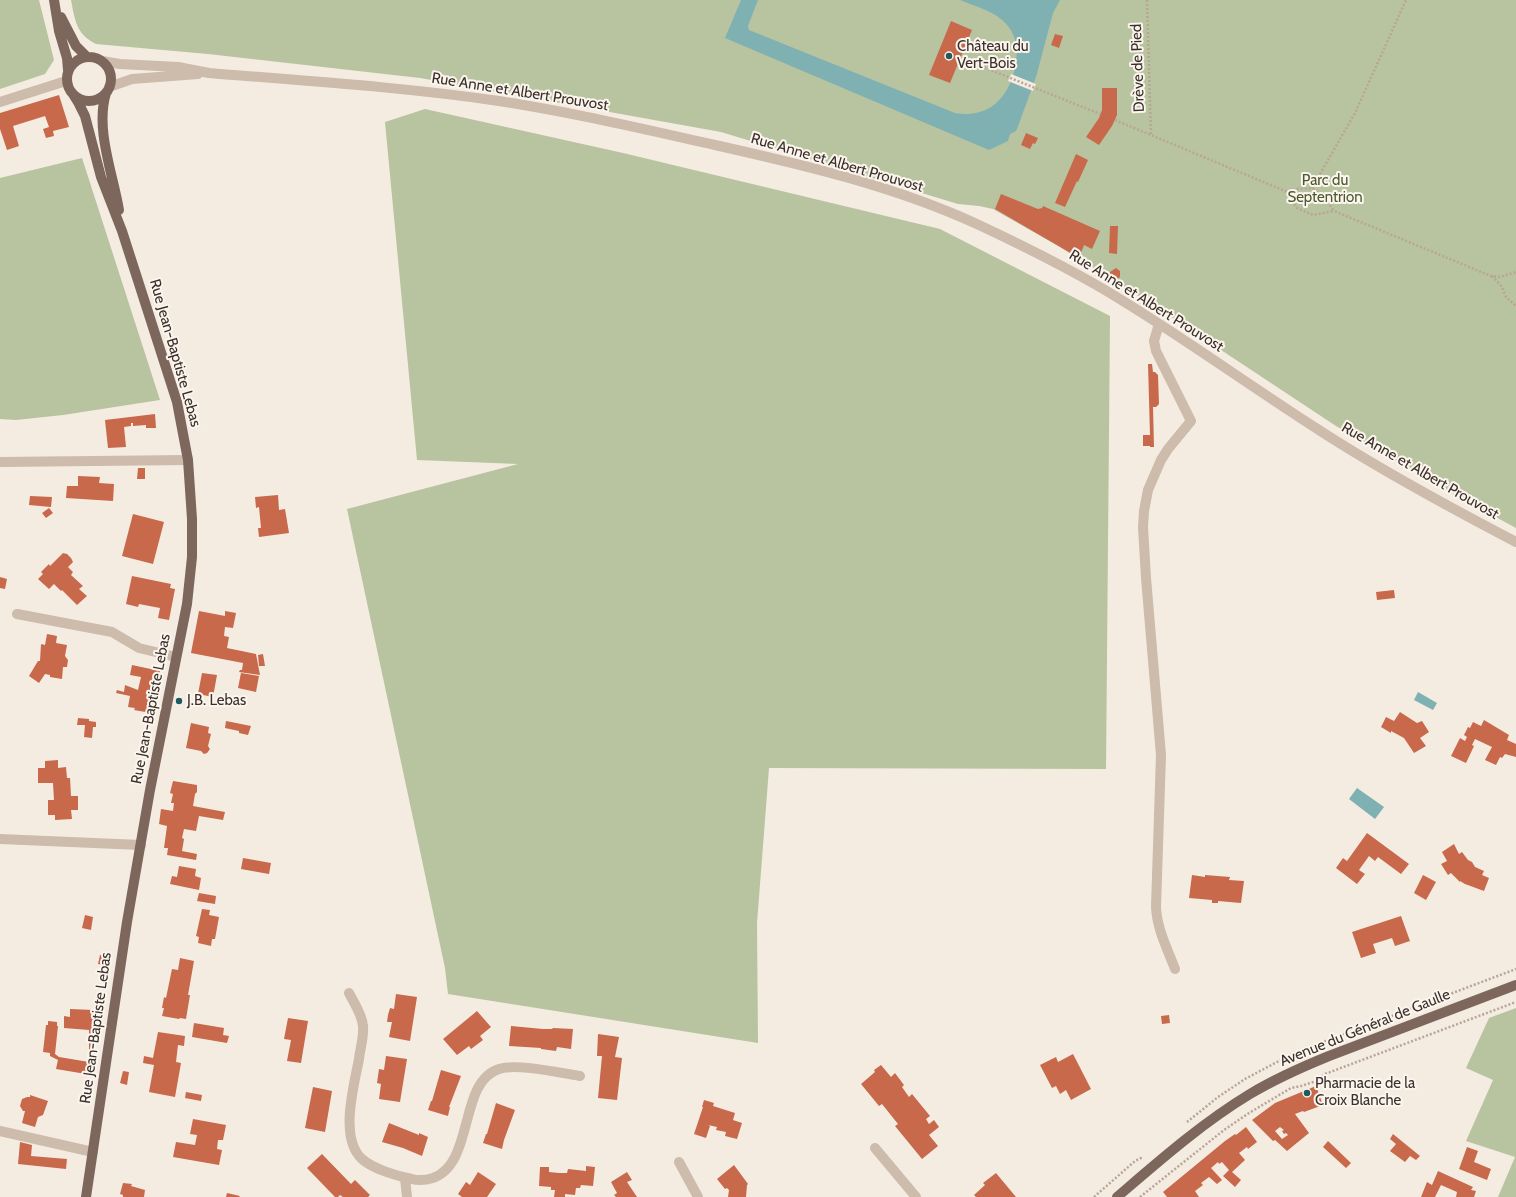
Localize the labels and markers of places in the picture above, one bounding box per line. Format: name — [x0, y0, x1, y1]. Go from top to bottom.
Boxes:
place label: Château du Vert-Bois — [957, 38, 1029, 73]
marker: Château du Vert-Bois — [944, 51, 954, 61]
place label: J.B. Lebas — [187, 692, 246, 710]
marker: J.B. Lebas — [174, 696, 184, 706]
place label: Pharmacie de la Croix Blanche — [1315, 1075, 1415, 1110]
marker: Pharmacie de la Croix Blanche — [1302, 1088, 1312, 1098]

